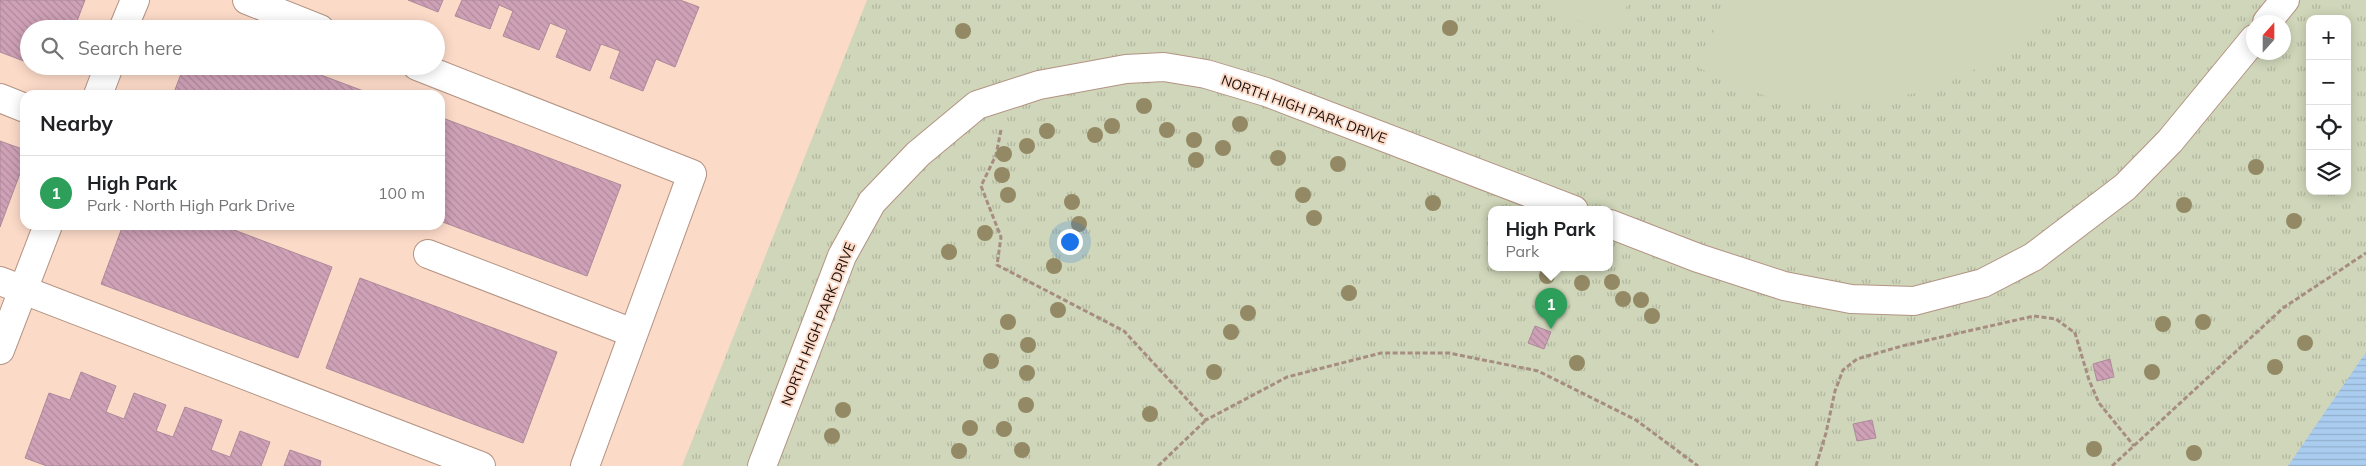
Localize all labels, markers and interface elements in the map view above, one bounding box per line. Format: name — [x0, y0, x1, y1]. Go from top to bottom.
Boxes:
north arrow — [2246, 15, 2291, 60]
map controls — [2306, 15, 2351, 195]
button: + — [2306, 15, 2351, 60]
search box — [20, 20, 445, 75]
icon: search — [38, 34, 66, 62]
text: Search here — [78, 36, 182, 60]
button: − — [2306, 60, 2351, 105]
street label: NORTH HIGH PARK DRIVE — [1219, 71, 1389, 147]
button: locate — [2306, 105, 2351, 150]
text: Nearby — [40, 110, 113, 136]
button: layers — [2306, 150, 2351, 195]
text: High Park — [87, 171, 177, 195]
text: 1 — [51, 183, 61, 203]
text: 100 m — [378, 183, 425, 203]
text: Park · North High Park Drive — [87, 195, 295, 215]
popup — [1488, 206, 1613, 271]
text: High Park — [1505, 217, 1596, 241]
your location — [1057, 229, 1083, 255]
street label: NORTH HIGH PARK DRIVE — [777, 240, 859, 408]
text: Park — [1505, 241, 1539, 261]
pin: 1 — [1535, 288, 1567, 329]

